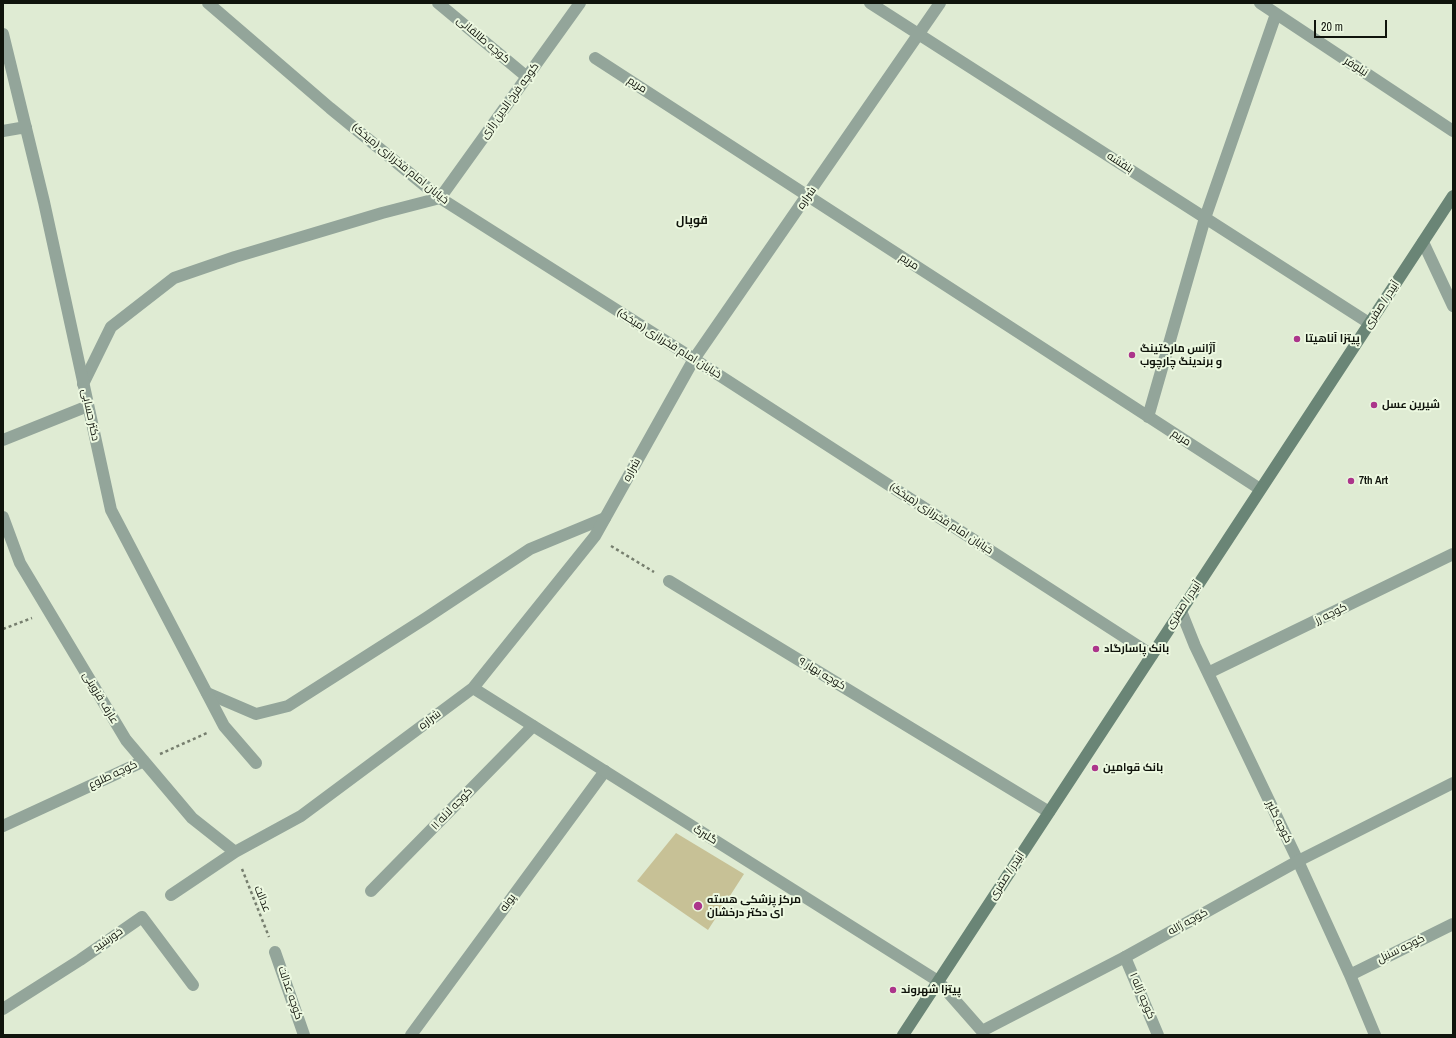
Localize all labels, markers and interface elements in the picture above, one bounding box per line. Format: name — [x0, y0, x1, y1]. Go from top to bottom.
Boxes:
scale bar — [1316, 12, 1389, 38]
street label: کوچه طالقانی — [454, 14, 512, 66]
text: 20 m — [1321, 19, 1343, 35]
street label: نیلوفر — [1342, 54, 1370, 80]
street label: کوچه فرخ الدین رازی — [478, 60, 542, 142]
street label: مریم — [625, 74, 649, 96]
street label: خیابان امام فخررازی (میخک) — [349, 121, 451, 207]
street label: بنفشه — [1104, 150, 1136, 176]
street label: شراره — [795, 184, 819, 212]
district label: قوپال — [676, 214, 708, 228]
street label: مریم — [897, 251, 921, 273]
street label: آبیدر / صفری — [1362, 278, 1402, 332]
street label: خیابان امام فخررازی (میخک) — [614, 306, 724, 382]
place label: پیتزا آناهیتا — [1305, 332, 1360, 346]
marker: پیتزا آناهیتا — [1292, 334, 1302, 344]
place label: آژانس مارکتینگ و برندینگ چارچوب — [1140, 342, 1222, 368]
marker: آژانس مارکتینگ و برندینگ چارچوب — [1127, 350, 1137, 360]
street label: دکتر حسابی — [78, 388, 102, 442]
place label: شیرین عسل — [1382, 398, 1440, 412]
marker: شیرین عسل — [1369, 400, 1379, 410]
street label: مریم — [1169, 427, 1193, 449]
street label: شراره — [620, 456, 644, 484]
place label: 7th Art — [1359, 474, 1388, 488]
marker: 7th Art — [1346, 476, 1356, 486]
street label: خیابان امام فخررازی (میخک) — [887, 481, 995, 557]
street label: آبیدر / صفری — [1164, 578, 1204, 632]
street label: کوچه رز — [1313, 601, 1349, 627]
place label: بانک پاسارگاد — [1104, 642, 1169, 656]
marker: بانک پاسارگاد — [1091, 644, 1101, 654]
street label: کوچه بهار ۹ — [796, 655, 848, 693]
street label: عارف قزوینی — [79, 670, 121, 726]
street label: شراره — [416, 707, 444, 733]
street label: کوچه طلوع — [87, 758, 139, 792]
place label: بانک قوامین — [1103, 761, 1163, 775]
marker: بانک قوامین — [1090, 763, 1100, 773]
street label: کوچه لاله ۱۱ — [429, 785, 475, 833]
street label: کوچه گلپر — [1263, 799, 1295, 845]
street label: گلبرگ — [690, 823, 720, 847]
street label: آبیدر / صفری — [987, 849, 1027, 903]
street label: عدالت — [251, 884, 273, 914]
street label: پونه — [497, 892, 519, 914]
place label: مرکز پزشکی هسته ای دکتر درخشان — [707, 893, 801, 919]
marker: مرکز پزشکی هسته ای دکتر درخشان — [692, 900, 704, 912]
street label: کوچه ژاله — [1166, 906, 1210, 938]
street label: خورشید — [90, 925, 126, 955]
street label: کوچه سنبل — [1375, 932, 1427, 966]
street label: کوچه عدالت — [275, 965, 305, 1021]
street label: کوچه ژاله ۱ — [1126, 971, 1158, 1021]
place label: پیتزا شهروند — [901, 983, 961, 997]
marker: پیتزا شهروند — [888, 985, 898, 995]

